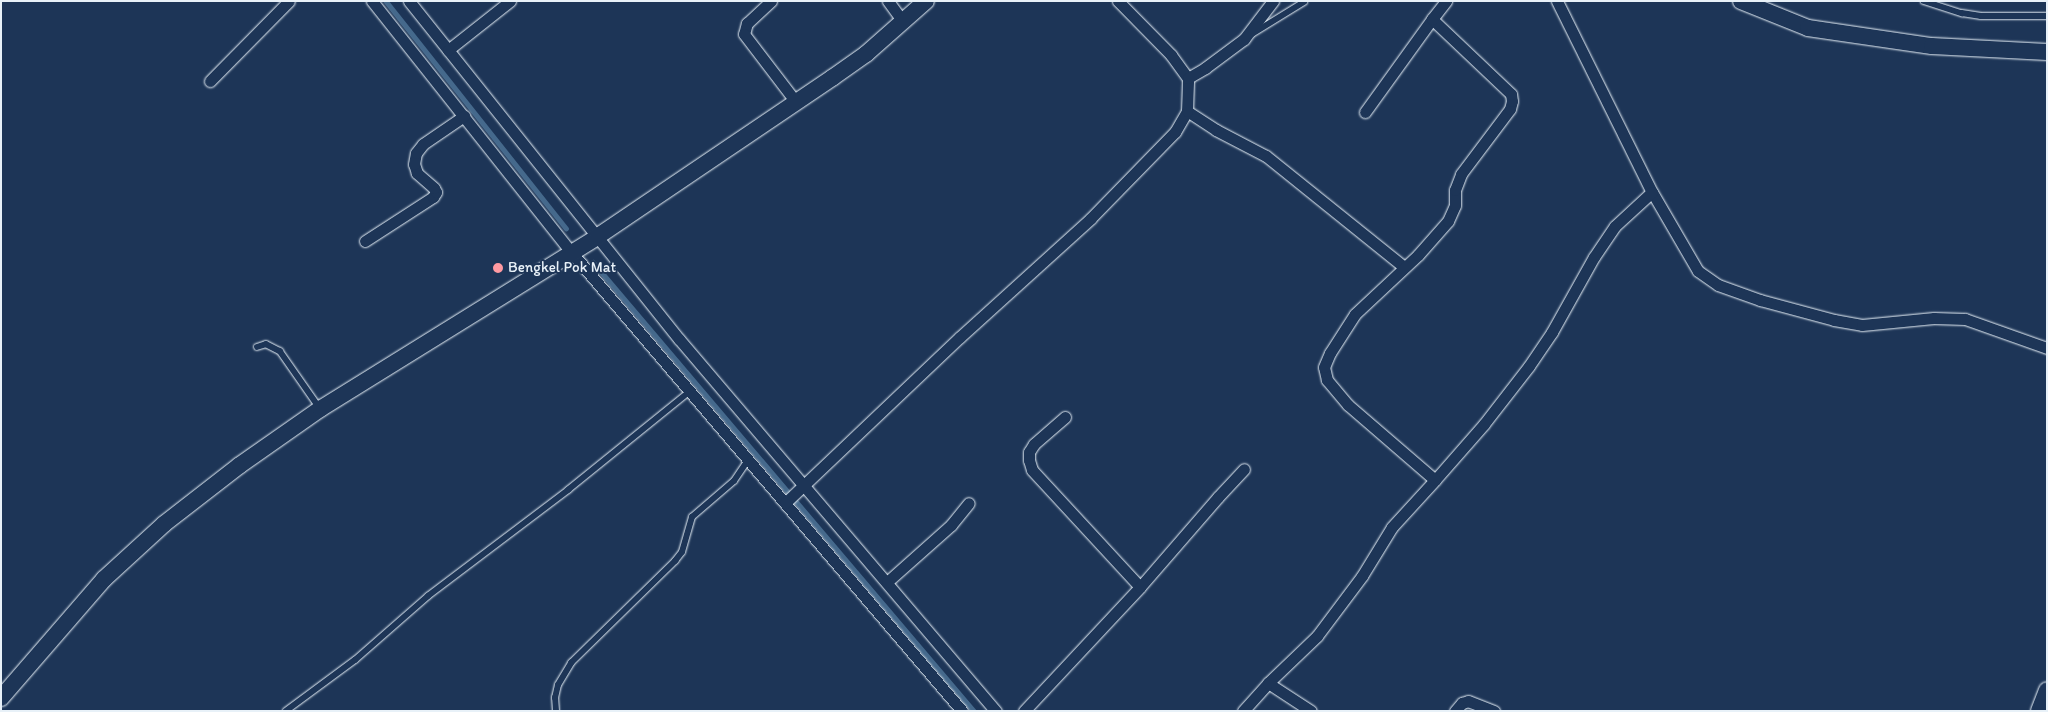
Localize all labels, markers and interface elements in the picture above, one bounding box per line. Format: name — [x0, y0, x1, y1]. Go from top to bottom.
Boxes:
place label: Bengkel Pok Mat — [508, 259, 616, 277]
marker: Bengkel Pok Mat — [492, 262, 504, 274]

